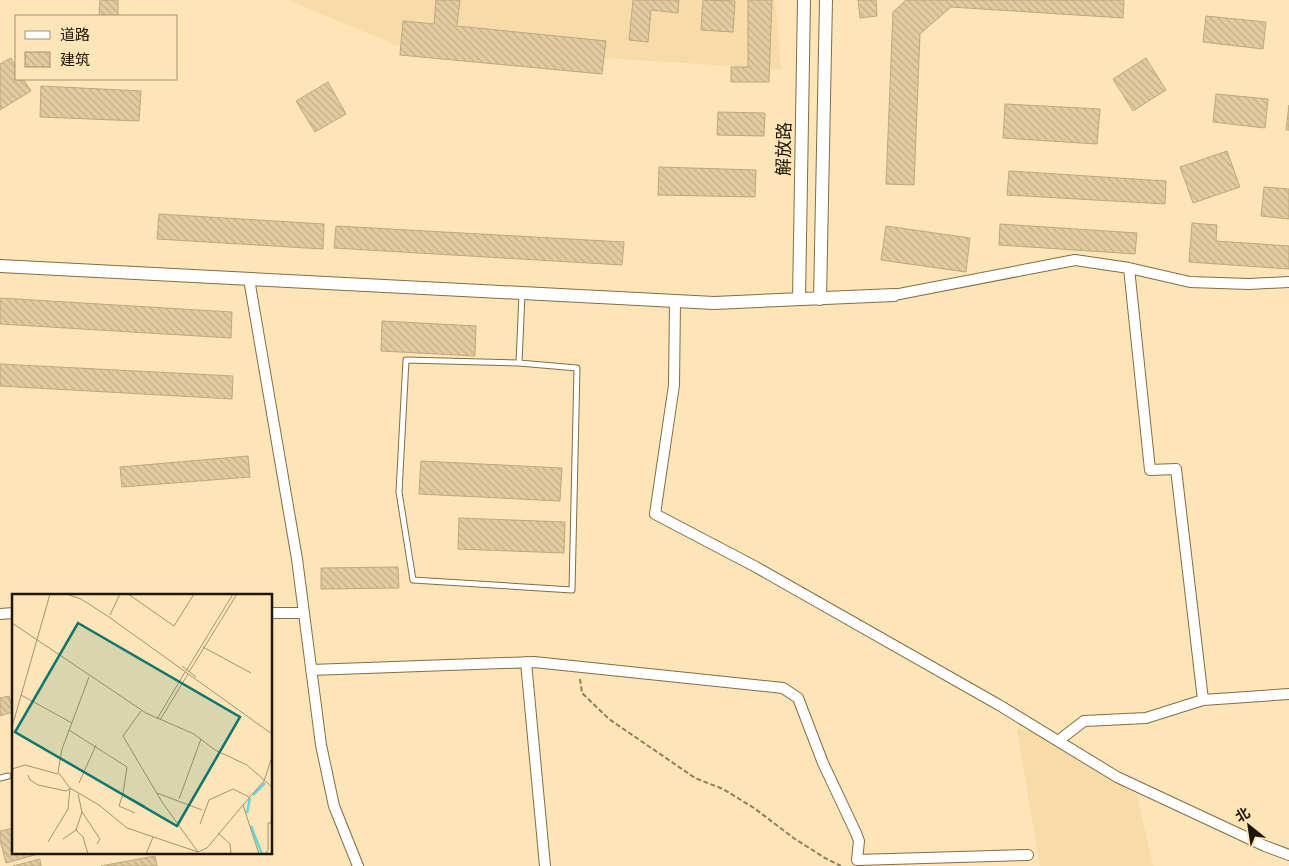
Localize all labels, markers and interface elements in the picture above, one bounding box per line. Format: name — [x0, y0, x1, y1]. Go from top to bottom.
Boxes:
legend — [15, 15, 178, 80]
text: 道路 — [60, 27, 90, 43]
text: 建筑 — [60, 52, 90, 68]
street label: 解放路 — [774, 122, 794, 176]
inset map — [12, 594, 272, 854]
north arrow — [1224, 801, 1274, 851]
text: 北 — [1233, 805, 1253, 825]

